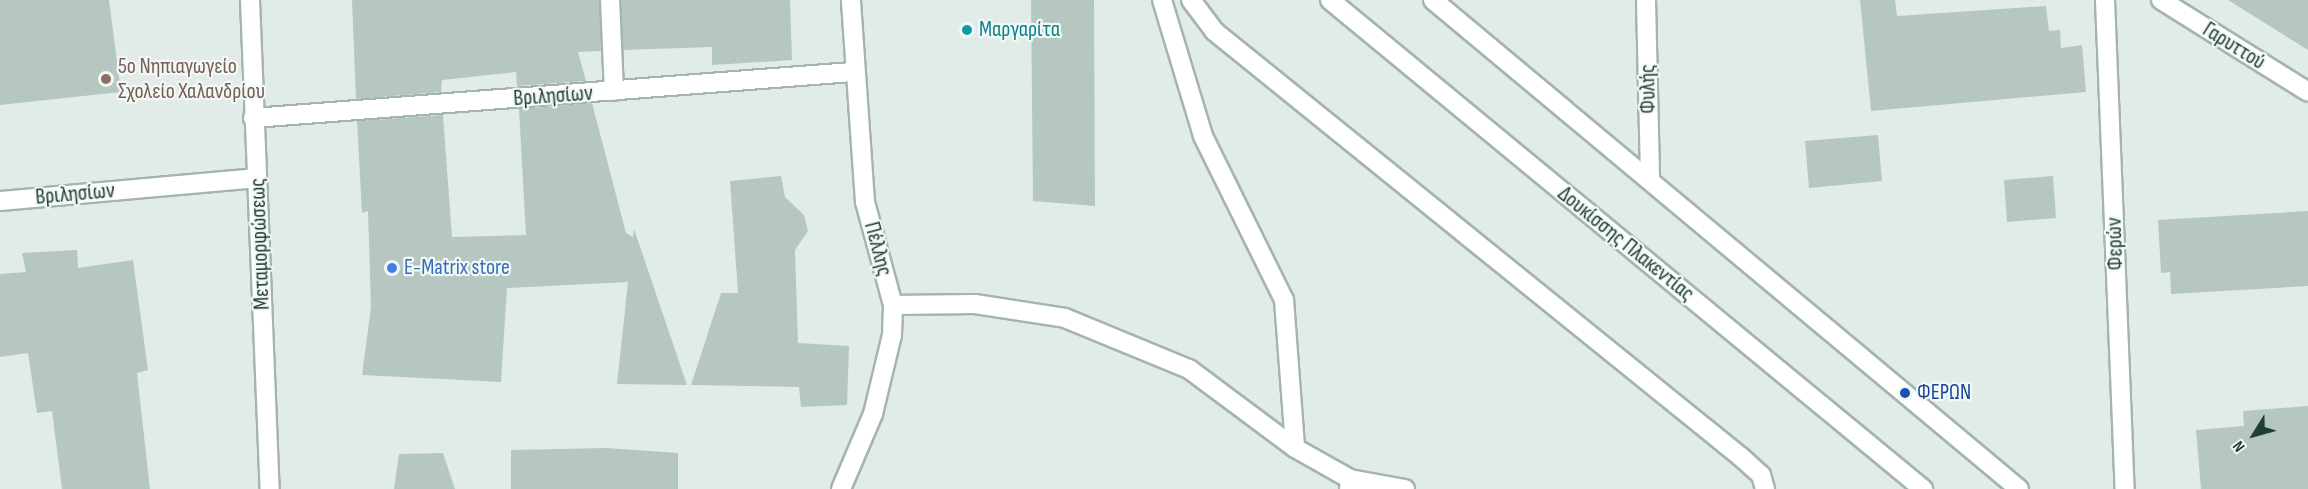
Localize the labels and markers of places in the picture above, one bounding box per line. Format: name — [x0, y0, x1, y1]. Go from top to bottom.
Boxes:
place label: Μαργαρίτα — [979, 17, 1060, 43]
marker: Μαργαρίτα — [960, 23, 974, 37]
place label: 5ο Νηπιαγωγείο Σχολείο Χαλανδρίου — [118, 53, 265, 104]
marker: 5ο Νηπιαγωγείο Σχολείο Χαλανδρίου — [99, 72, 113, 86]
place label: E-Matrix store — [404, 255, 510, 281]
marker: E-Matrix store — [385, 261, 399, 275]
place label: ΦΕΡΩΝ — [1917, 380, 1971, 406]
marker: ΦΕΡΩΝ — [1898, 386, 1912, 400]

